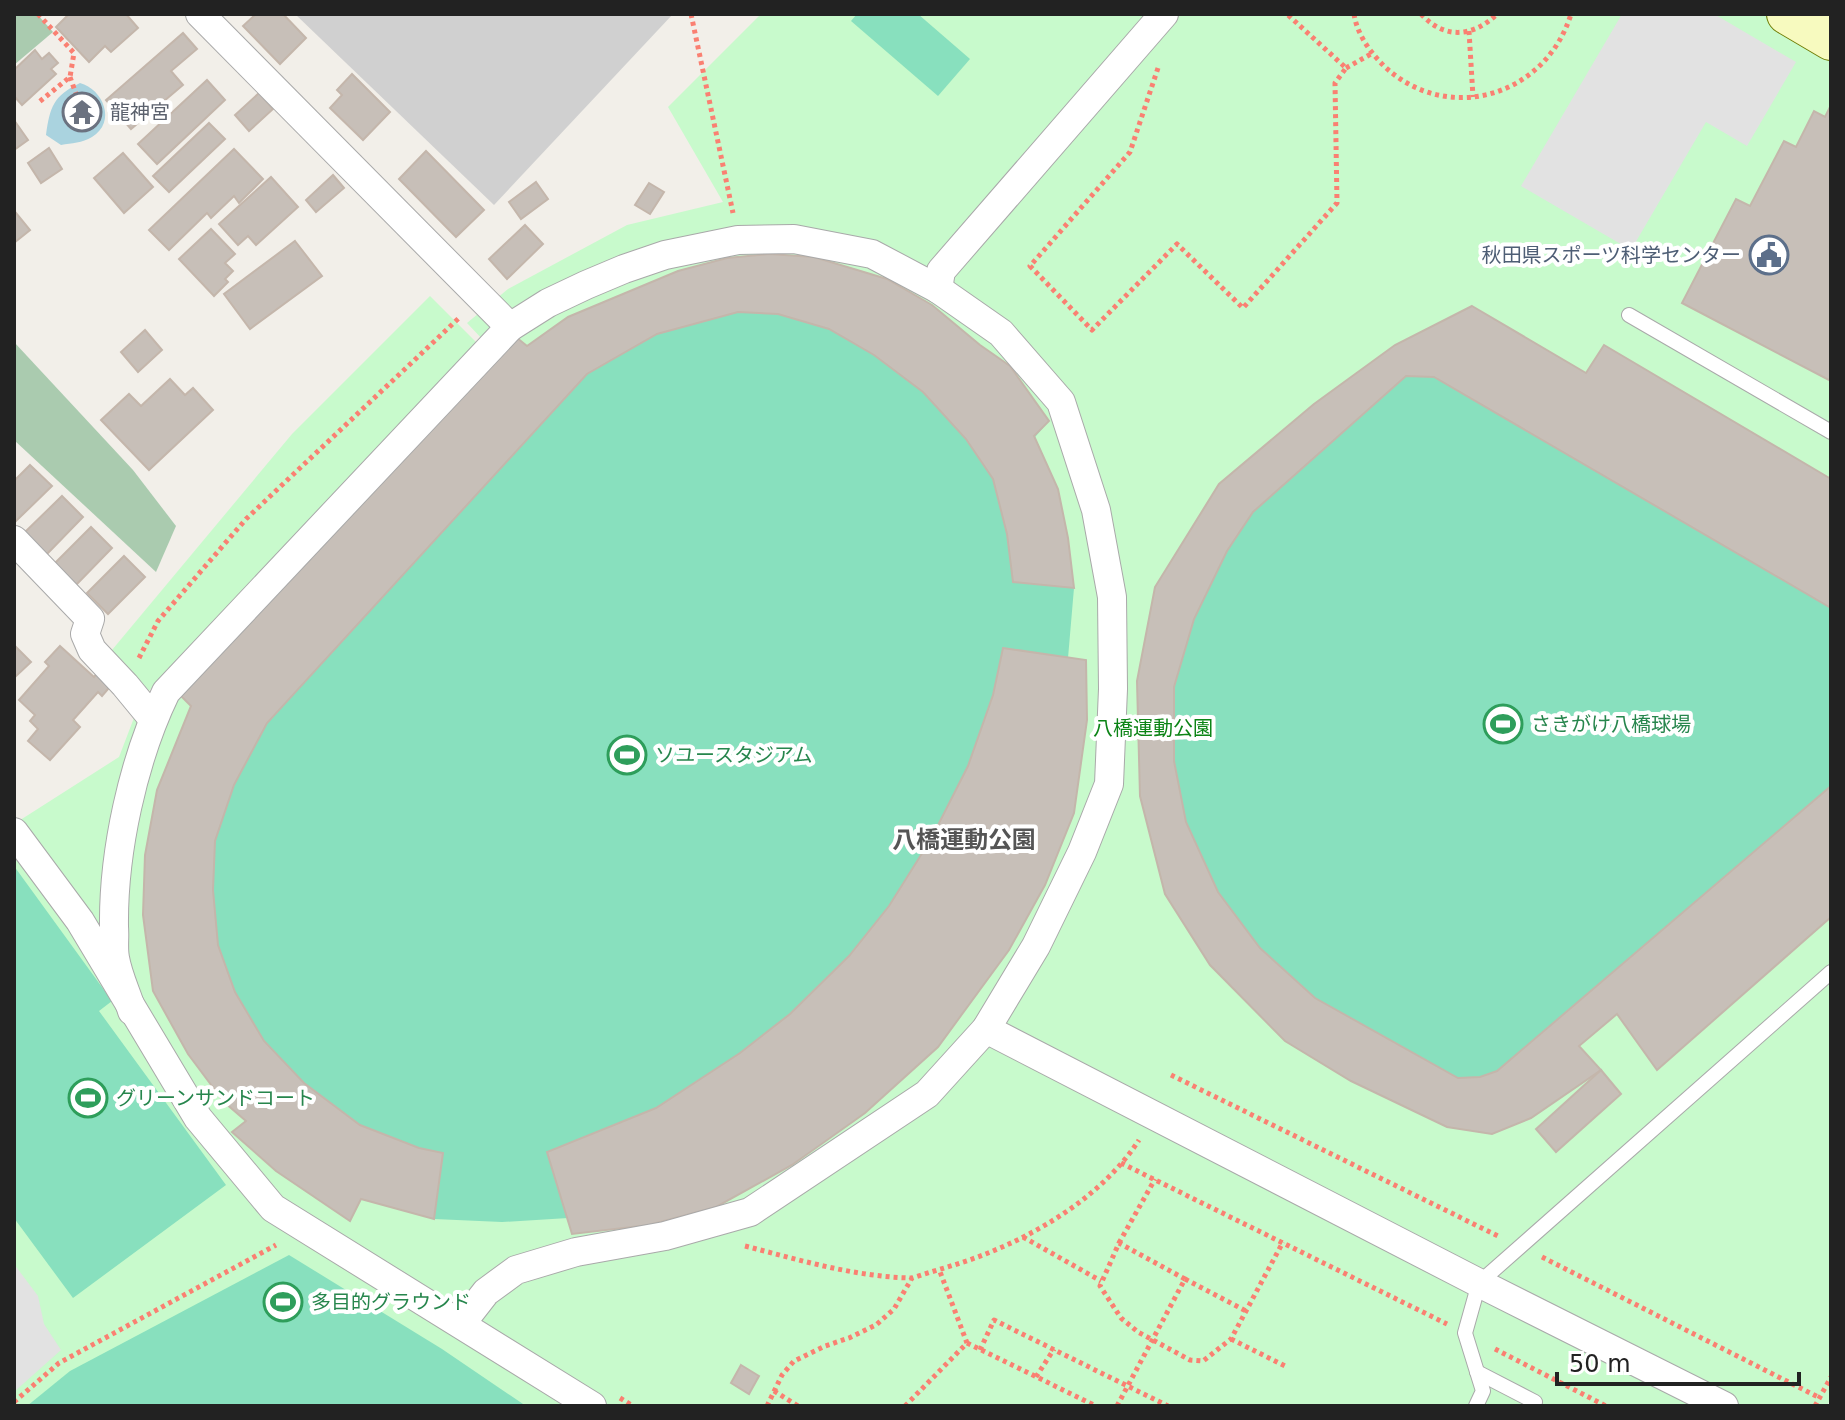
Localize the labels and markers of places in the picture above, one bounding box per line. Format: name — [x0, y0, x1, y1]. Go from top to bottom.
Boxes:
temple icon: 龍神宮 — [61, 91, 103, 133]
place label: 龍神宮 — [110, 100, 170, 124]
public building icon: 秋田県スポーツ科学センター — [1748, 234, 1790, 276]
place label: 秋田県スポーツ科学センター — [1481, 243, 1741, 267]
sports icon: さきがけ八橋球場 — [1482, 703, 1524, 745]
place label: さきがけ八橋球場 — [1531, 712, 1691, 736]
sports icon: ソユースタジアム — [606, 734, 648, 776]
place label: ソユースタジアム — [655, 743, 813, 767]
sports icon: グリーンサンドコート — [67, 1077, 109, 1119]
place label: グリーンサンドコート — [116, 1086, 315, 1110]
sports icon: 多目的グラウンド — [262, 1281, 304, 1323]
place label: 多目的グラウンド — [311, 1290, 471, 1314]

